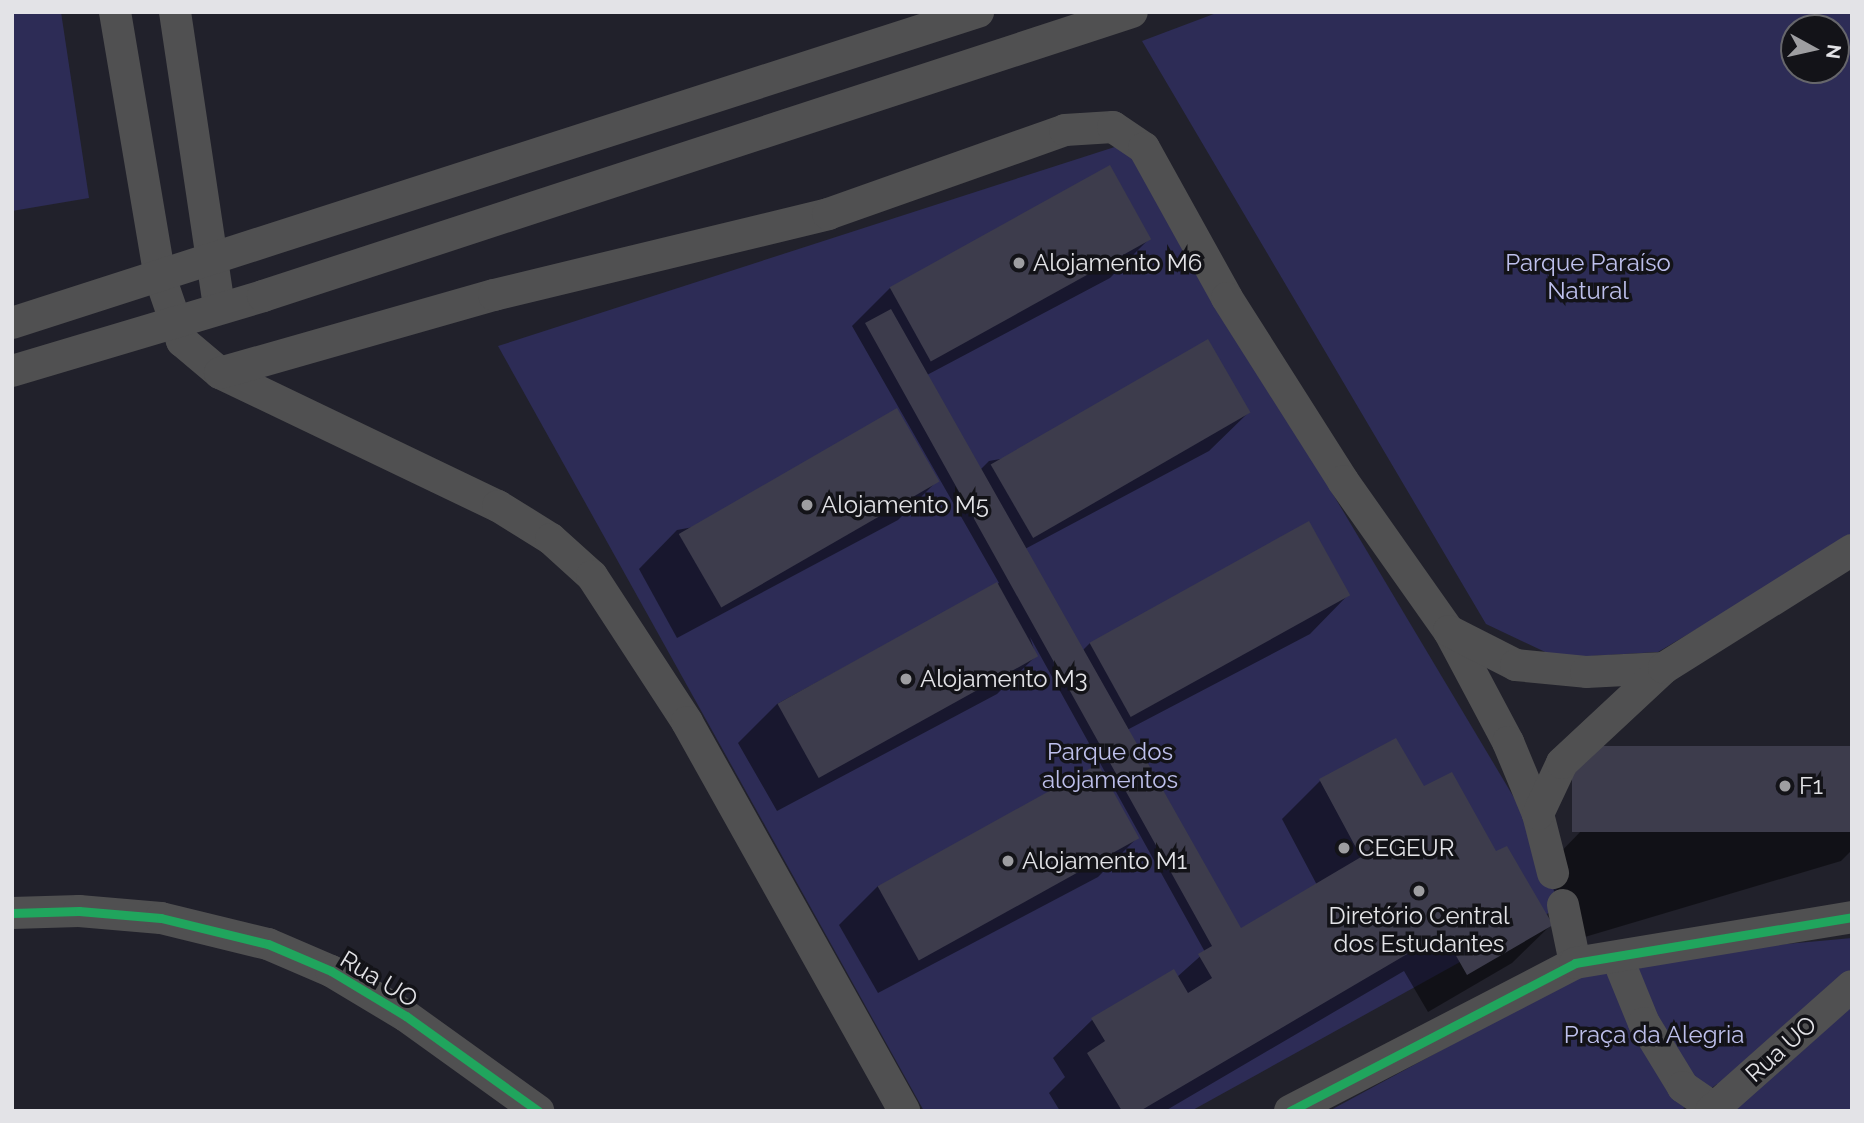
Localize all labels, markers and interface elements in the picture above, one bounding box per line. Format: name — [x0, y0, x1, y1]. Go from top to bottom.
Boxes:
north arrow — [1780, 14, 1850, 84]
text: N — [1822, 43, 1846, 60]
place label: Alojamento M6 — [1033, 249, 1202, 277]
park label: Parque Paraíso Natural — [1505, 249, 1671, 305]
marker: Alojamento M6 — [1011, 255, 1027, 271]
place label: Alojamento M5 — [821, 491, 989, 519]
marker: Alojamento M5 — [799, 497, 815, 513]
place label: Alojamento M3 — [920, 665, 1088, 693]
marker: Alojamento M3 — [898, 671, 914, 687]
park label: Parque dos alojamentos — [1042, 738, 1178, 794]
place label: F1 — [1799, 772, 1823, 800]
marker: F1 — [1777, 778, 1793, 794]
place label: CEGEUR — [1358, 834, 1454, 862]
marker: CEGEUR — [1336, 840, 1352, 856]
place label: Alojamento M1 — [1022, 847, 1187, 875]
marker: Alojamento M1 — [1000, 853, 1016, 869]
marker: Diretório Central dos Estudantes — [1411, 883, 1427, 899]
place label: Diretório Central dos Estudantes — [1328, 902, 1510, 958]
street label: Rua UO — [335, 945, 423, 1013]
street label: Rua UO — [1740, 1010, 1822, 1088]
park label: Praça da Alegria — [1563, 1021, 1745, 1049]

